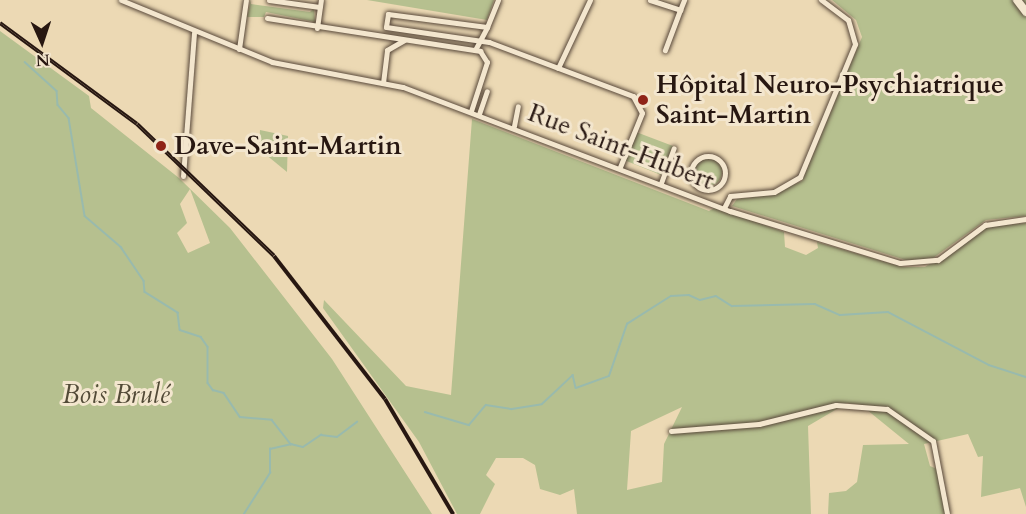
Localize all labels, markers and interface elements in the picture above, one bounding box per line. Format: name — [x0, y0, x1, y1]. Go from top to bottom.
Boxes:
north arrow — [12, 12, 72, 72]
text: N — [35, 49, 50, 71]
place label: Hôpital Neuro-Psychiatrique Saint-Martin — [656, 69, 1004, 130]
marker: Hôpital Neuro-Psychiatrique Saint-Martin — [634, 91, 652, 109]
street label: Rue Saint-Hubert — [524, 97, 718, 197]
place label: Dave-Saint-Martin — [174, 130, 402, 162]
marker: Dave-Saint-Martin — [152, 137, 170, 155]
park label: Bois Brulé — [62, 379, 170, 411]

